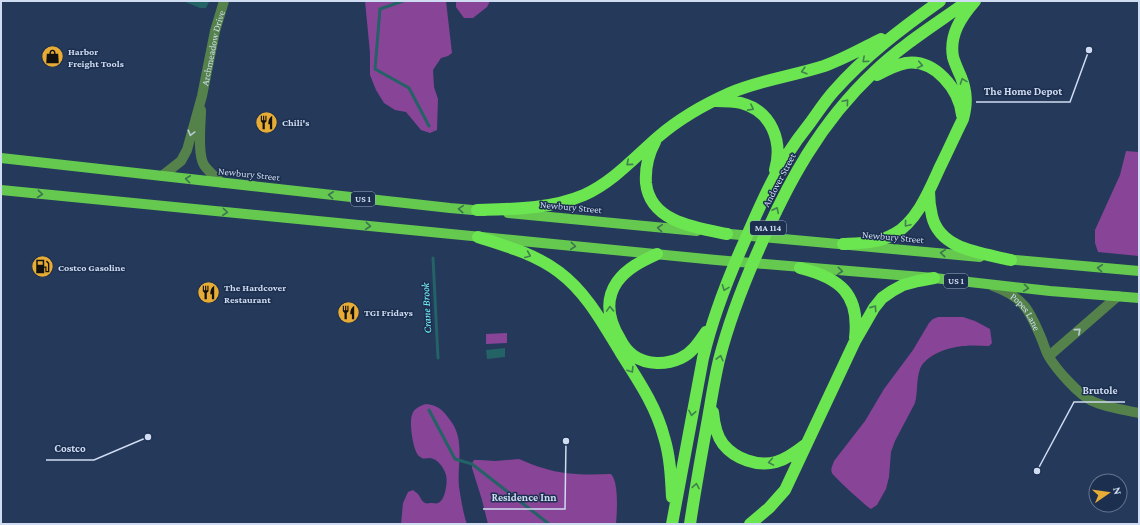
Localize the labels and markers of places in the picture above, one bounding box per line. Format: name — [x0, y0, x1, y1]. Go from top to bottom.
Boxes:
shop icon: Harbor Freight Tools — [40, 44, 66, 70]
place label: Harbor Freight Tools — [68, 46, 124, 69]
callout: The Home Depot — [976, 79, 1070, 102]
restaurant icon: Chili's — [254, 109, 280, 135]
place label: Chili's — [282, 117, 309, 128]
fuel station icon: Costco Gasoline — [30, 254, 56, 280]
place label: Costco Gasoline — [58, 262, 126, 273]
restaurant icon: The Hardcover Restaurant — [196, 280, 222, 306]
place label: The Hardcover Restaurant — [224, 282, 286, 305]
restaurant icon: TGI Fridays — [336, 299, 362, 325]
place label: TGI Fridays — [364, 307, 413, 318]
callout: Brutole — [1074, 379, 1125, 402]
callout: Costco — [46, 437, 94, 460]
callout: Residence Inn — [483, 486, 565, 509]

